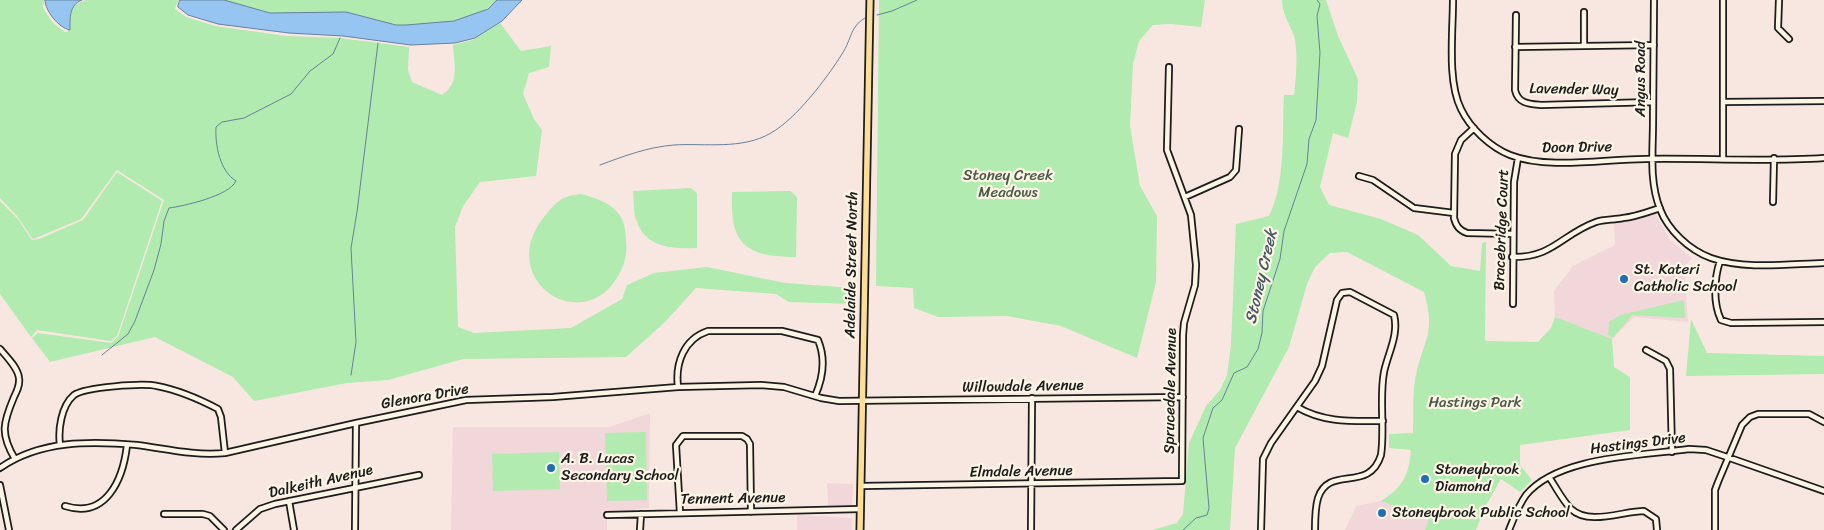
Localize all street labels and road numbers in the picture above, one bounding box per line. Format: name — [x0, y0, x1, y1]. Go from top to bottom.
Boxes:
street label: Angus Road — [1632, 41, 1650, 117]
street label: Lavender Way — [1529, 80, 1619, 100]
street label: Doon Drive — [1542, 138, 1612, 158]
street label: Bracebridge Court — [1491, 169, 1513, 291]
street label: Adelaide Street North — [842, 191, 862, 339]
street label: Sprucedale Avenue — [1161, 328, 1181, 454]
street label: Willowdale Avenue — [962, 377, 1084, 397]
street label: Glenora Drive — [380, 380, 470, 414]
street label: Hastings Drive — [1589, 429, 1687, 459]
street label: Dalkeith Avenue — [267, 461, 375, 503]
street label: Elmdale Avenue — [969, 462, 1073, 482]
street label: Tennent Avenue — [680, 489, 786, 509]

